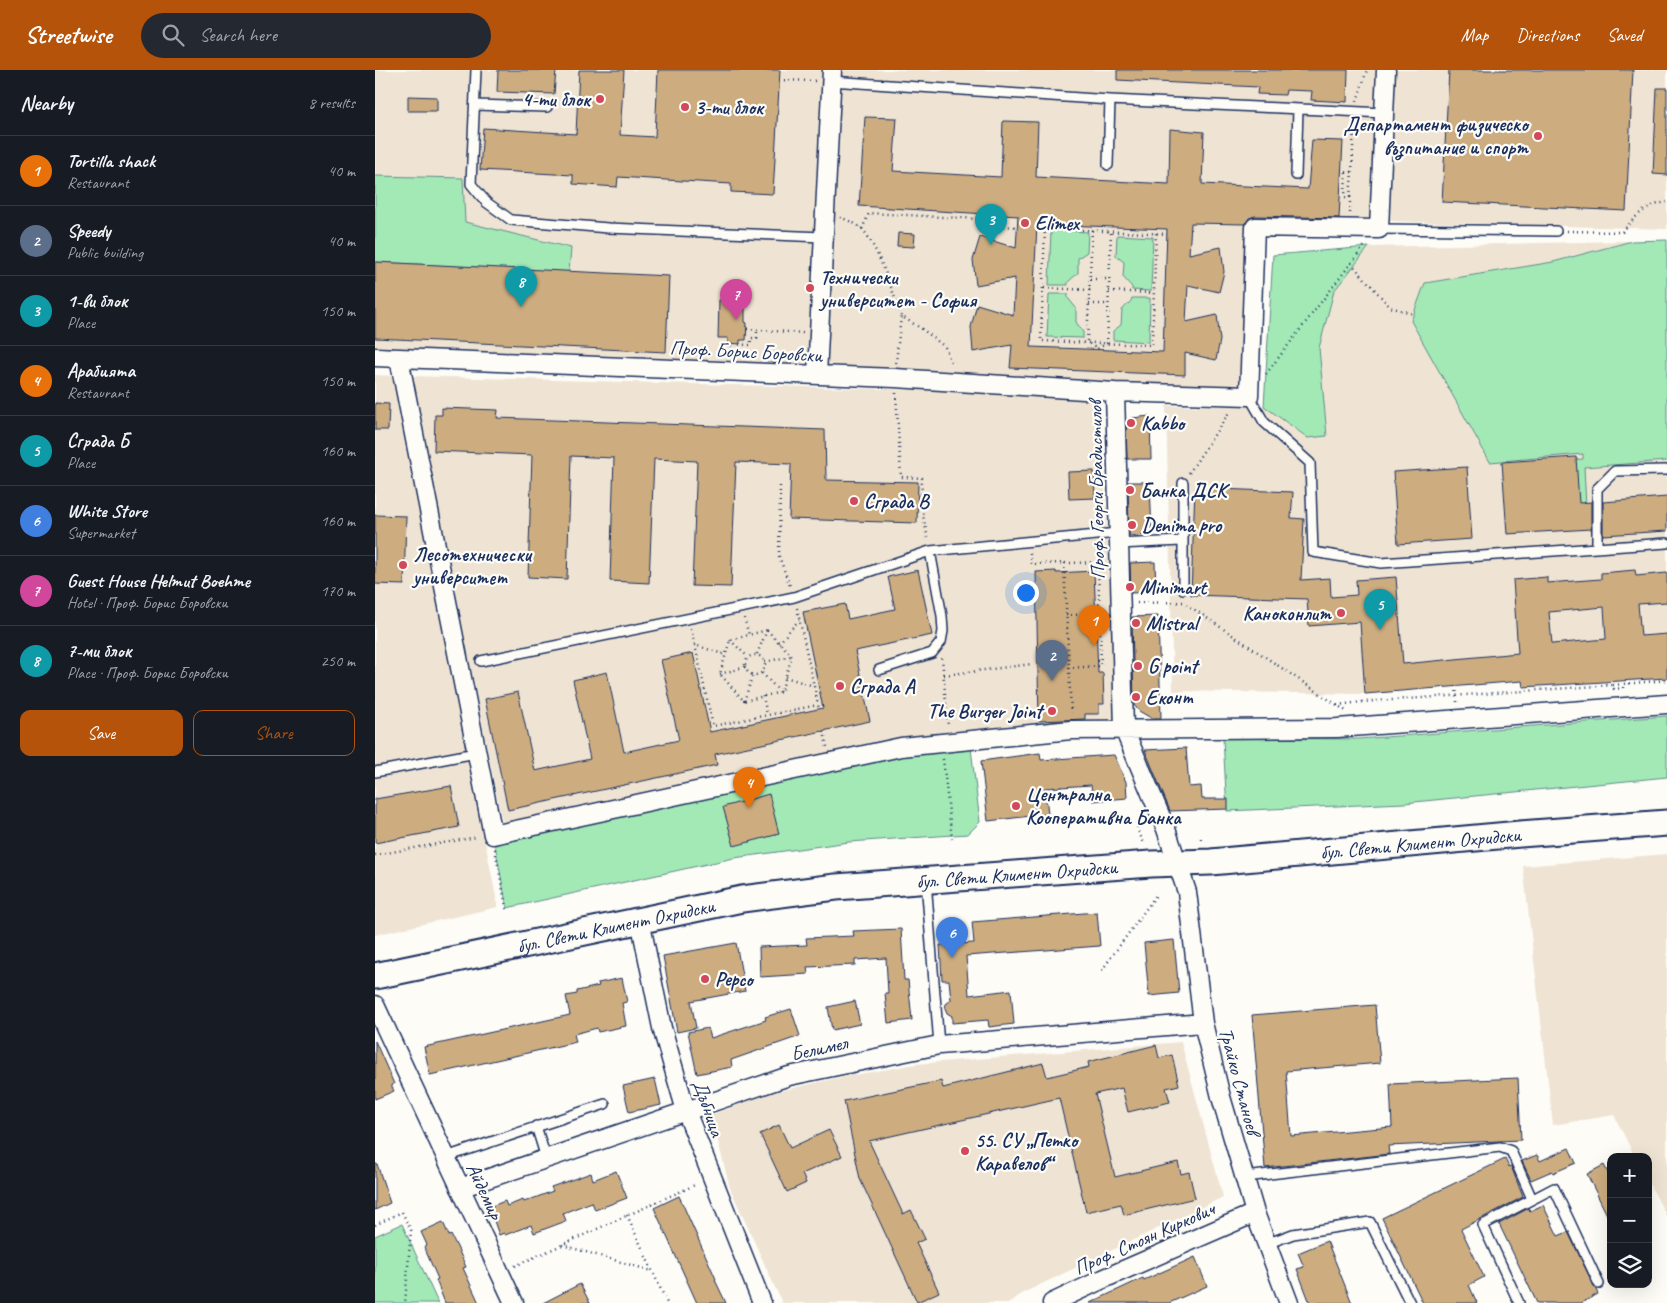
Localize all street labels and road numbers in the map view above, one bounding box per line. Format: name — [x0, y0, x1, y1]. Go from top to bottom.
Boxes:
street label: Проф. Борис Боровски — [669, 335, 824, 368]
street label: Проф. Георги Брадистилов — [1082, 397, 1111, 580]
street label: бул. Свети Климент Охридски — [1319, 822, 1523, 865]
street label: бул. Свети Климент Охридски — [915, 854, 1119, 894]
street label: бул. Свети Климент Охридски — [515, 893, 718, 959]
street label: Трайко Станоев — [1213, 1025, 1267, 1142]
street label: Белимел — [789, 1030, 851, 1067]
street label: Дъбница — [687, 1076, 731, 1142]
street label: Айдемир — [461, 1159, 509, 1225]
street label: Проф. Стоян Киркович — [1070, 1195, 1221, 1281]

